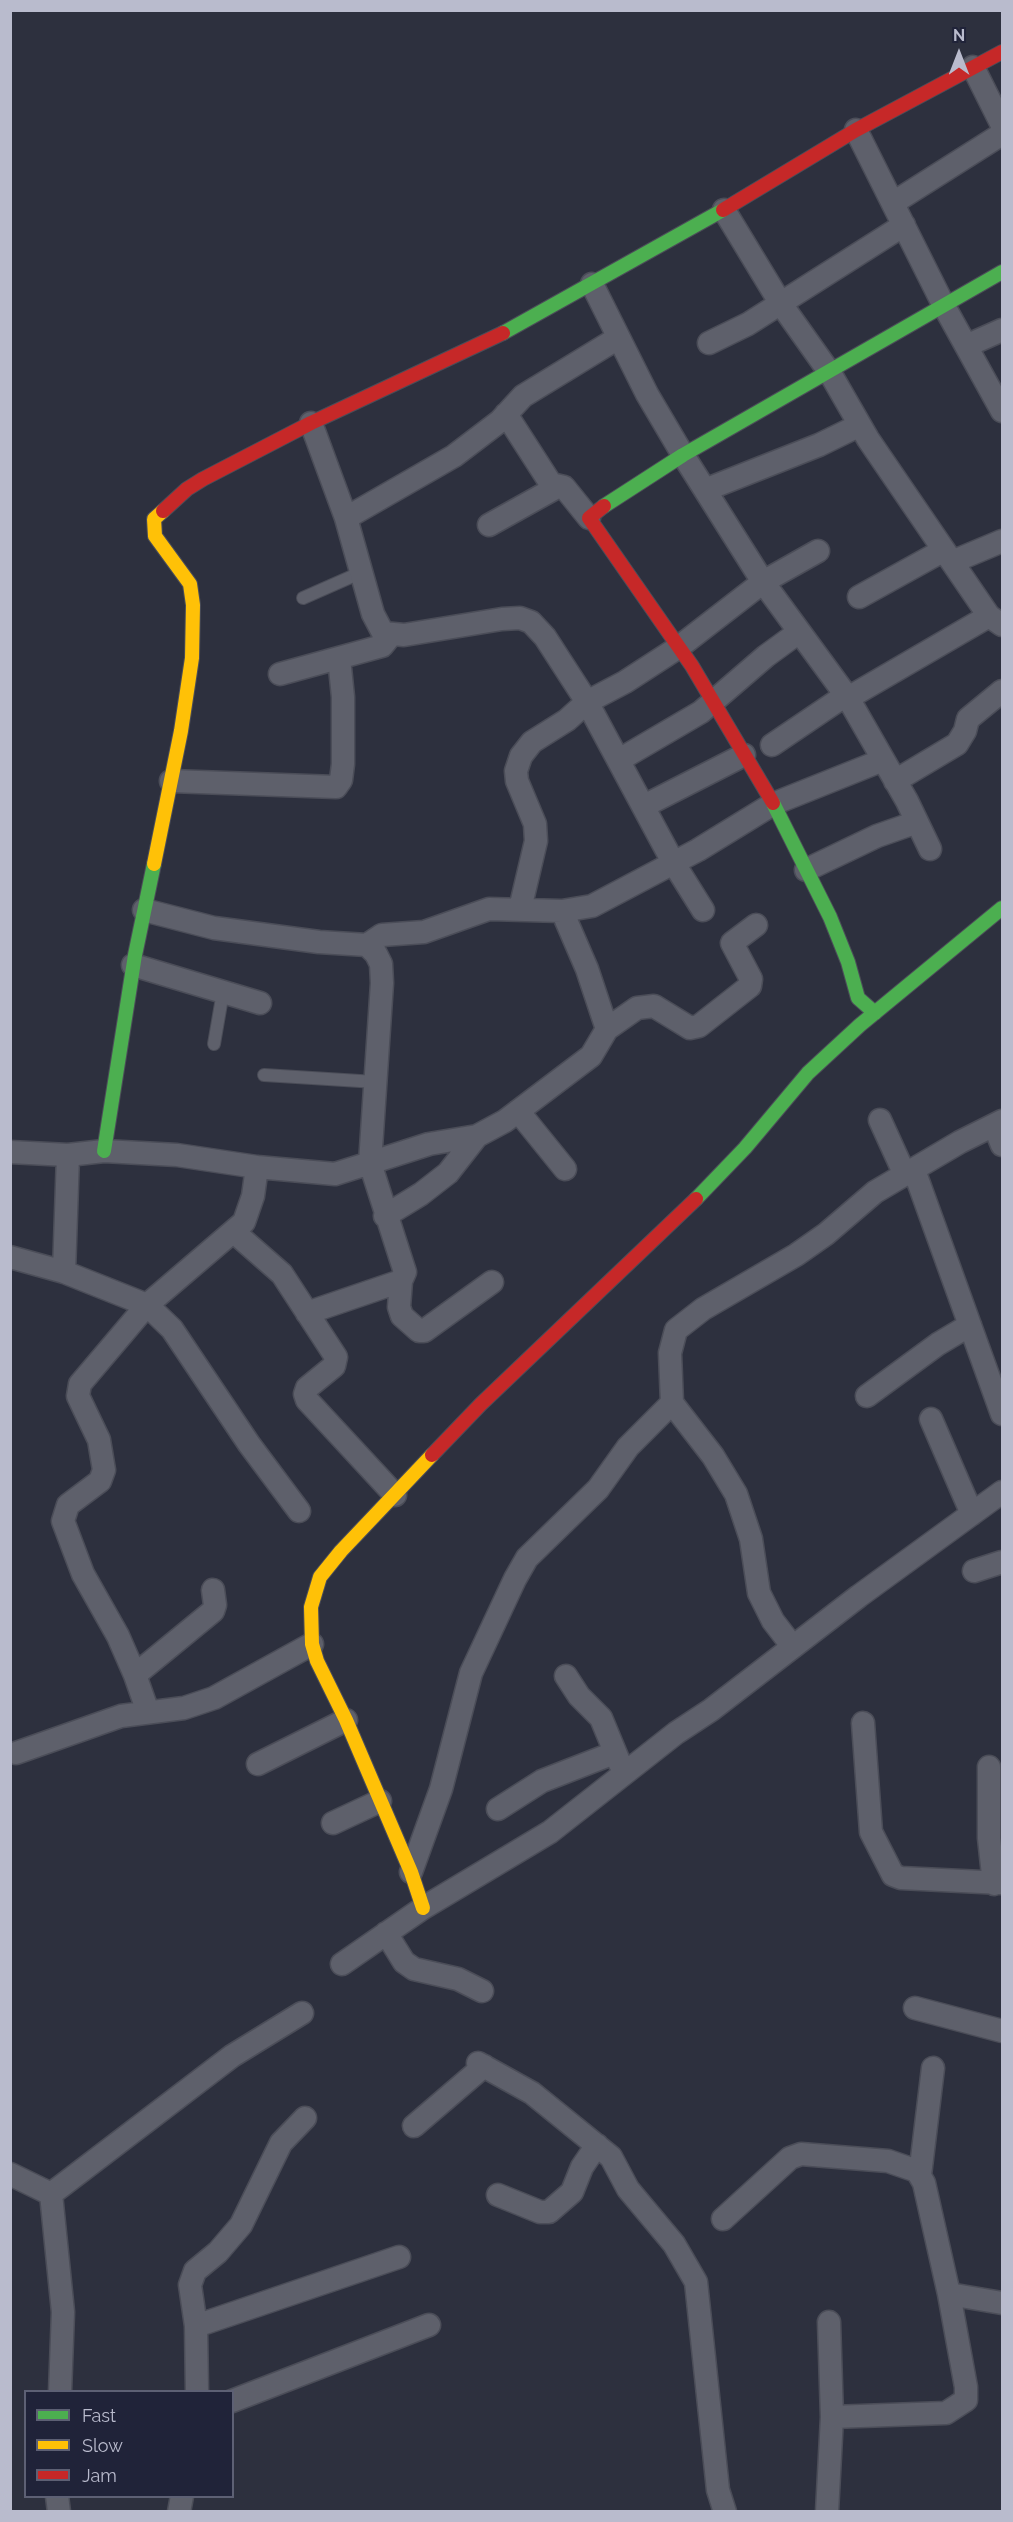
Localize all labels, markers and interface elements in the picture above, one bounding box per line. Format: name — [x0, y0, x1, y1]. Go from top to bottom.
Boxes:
north arrow — [929, 24, 989, 84]
text: N — [953, 26, 965, 45]
legend — [24, 2390, 234, 2498]
text: Fast — [82, 2405, 116, 2426]
text: Slow — [82, 2435, 123, 2456]
text: Jam — [82, 2465, 117, 2486]

